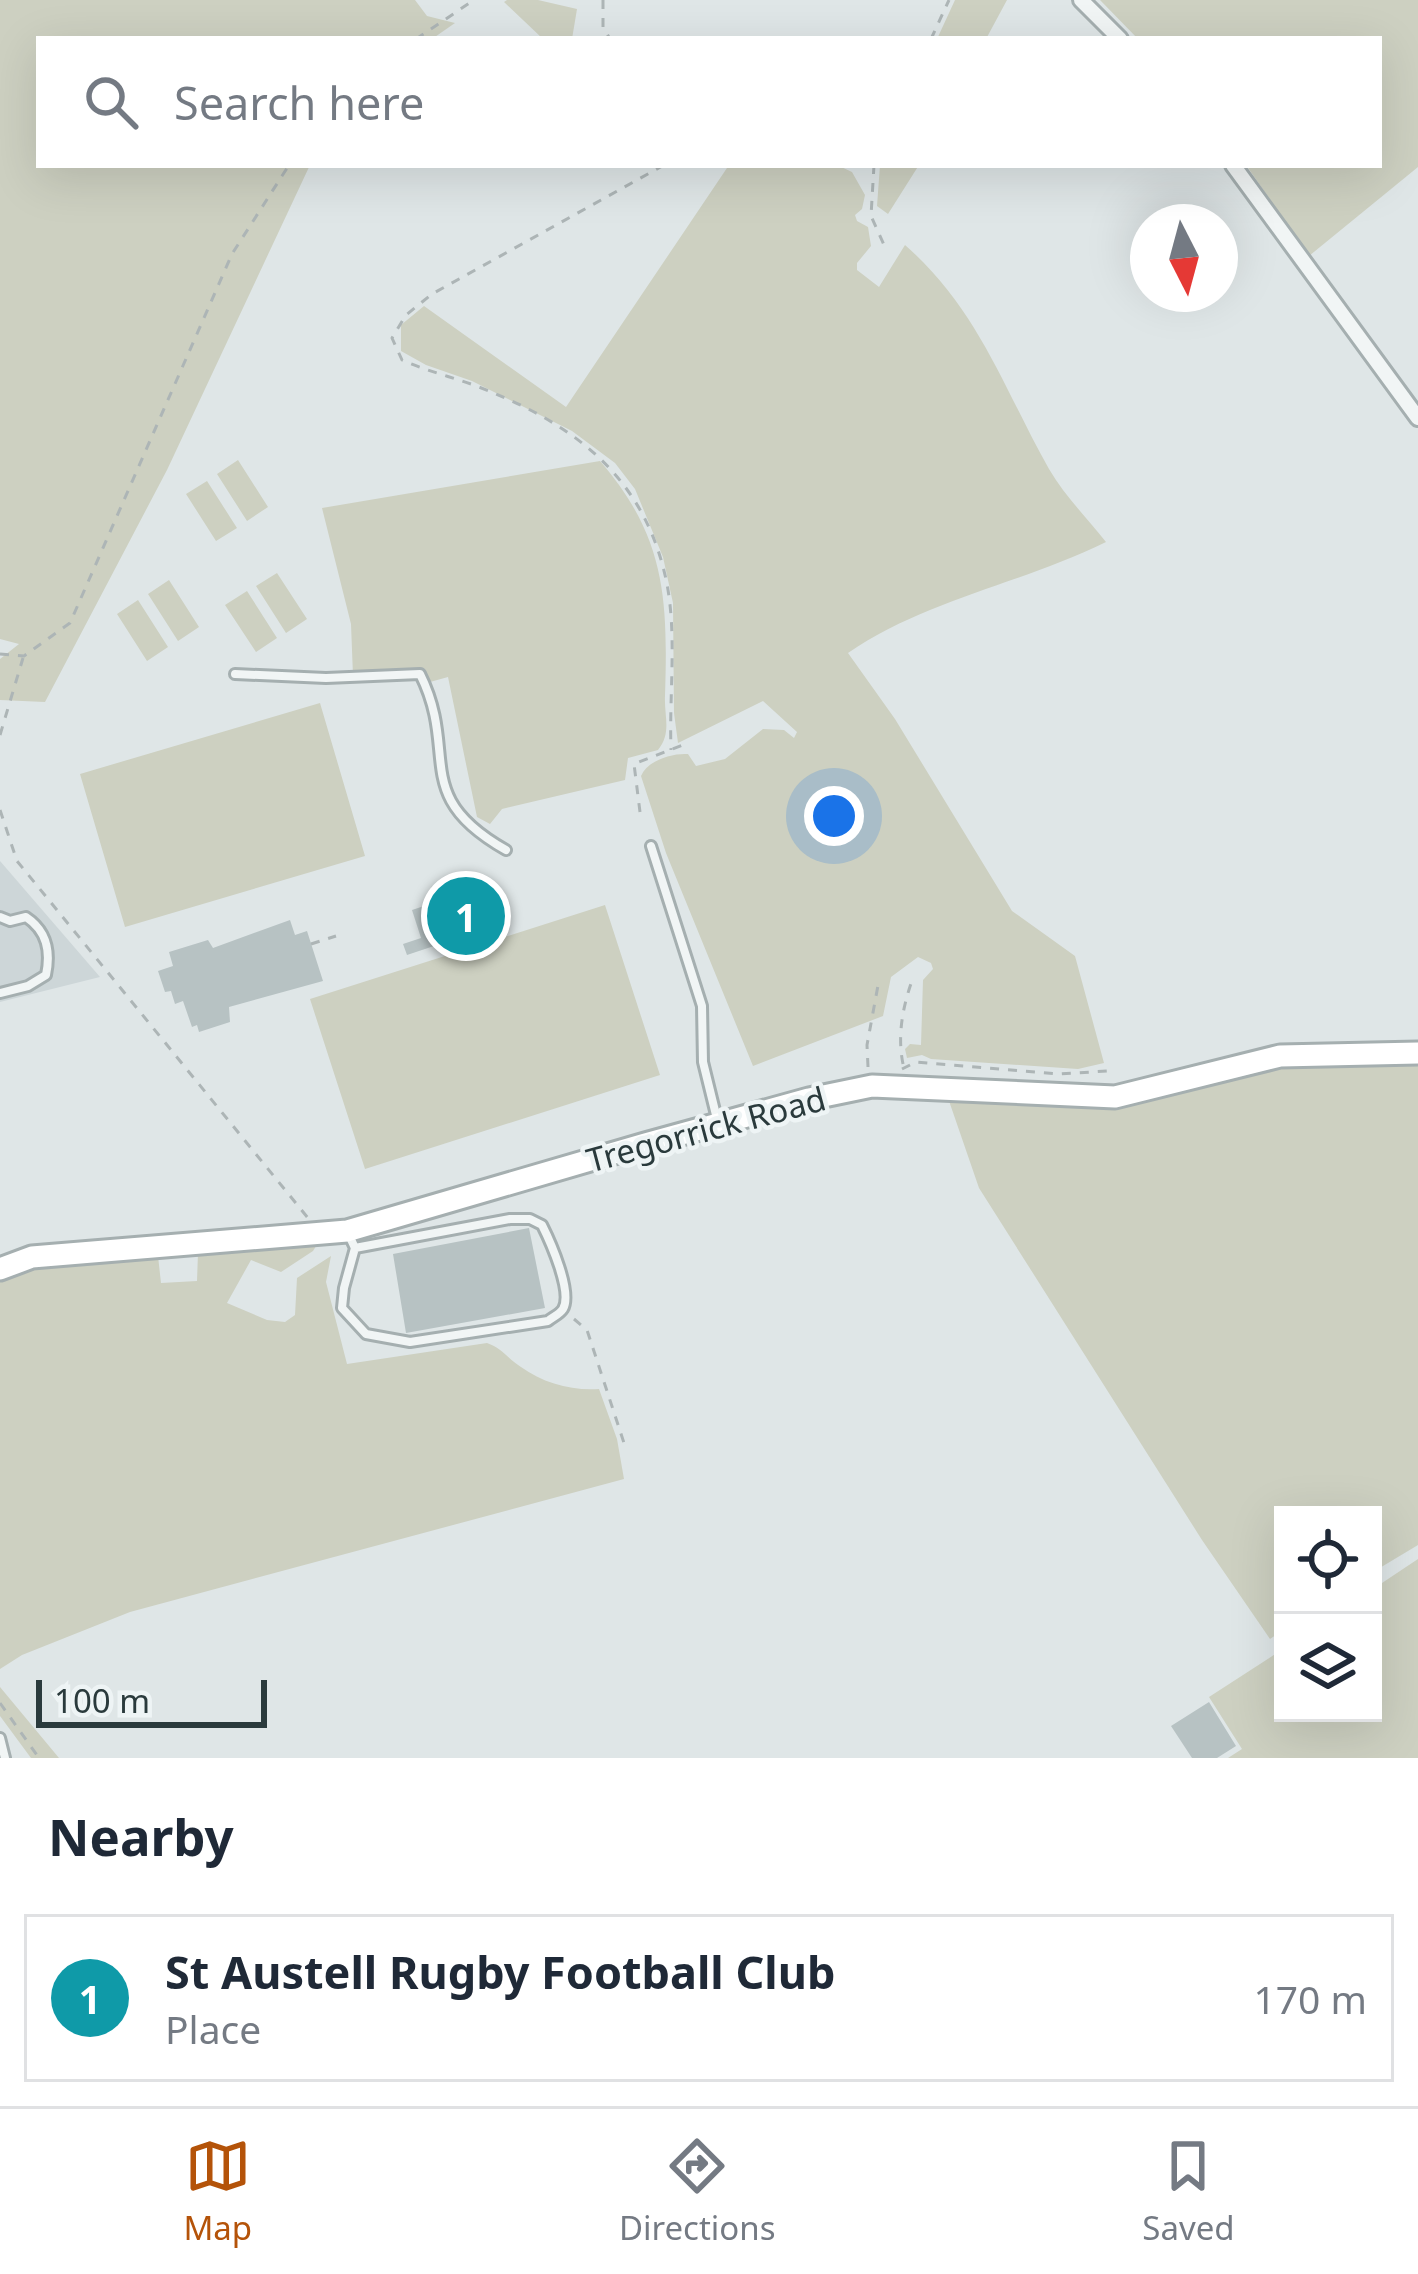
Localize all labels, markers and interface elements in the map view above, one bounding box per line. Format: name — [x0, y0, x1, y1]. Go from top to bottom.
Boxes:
search box — [36, 36, 1382, 168]
icon: search — [78, 69, 144, 135]
text: Search here — [174, 72, 424, 133]
north arrow — [1130, 204, 1238, 312]
your location — [804, 786, 864, 846]
pin: 1 — [427, 871, 505, 961]
street label: Tregorrick Road — [582, 1075, 830, 1183]
map controls — [1274, 1506, 1382, 1722]
button: locate — [1274, 1506, 1382, 1614]
button: layers — [1274, 1614, 1382, 1722]
scale bar — [36, 1674, 267, 1727]
text: 100 m — [54, 1678, 150, 1723]
text: Nearby — [48, 1801, 234, 1871]
text: St Austell Rugby Football Club — [165, 1941, 835, 2002]
text: 1 — [79, 1972, 101, 2025]
text: 170 m — [1253, 1972, 1367, 2025]
text: Place — [165, 2002, 261, 2055]
tab: Map — [183, 2133, 252, 2250]
tab: Directions — [619, 2133, 776, 2250]
tab: Saved — [1142, 2133, 1235, 2250]

